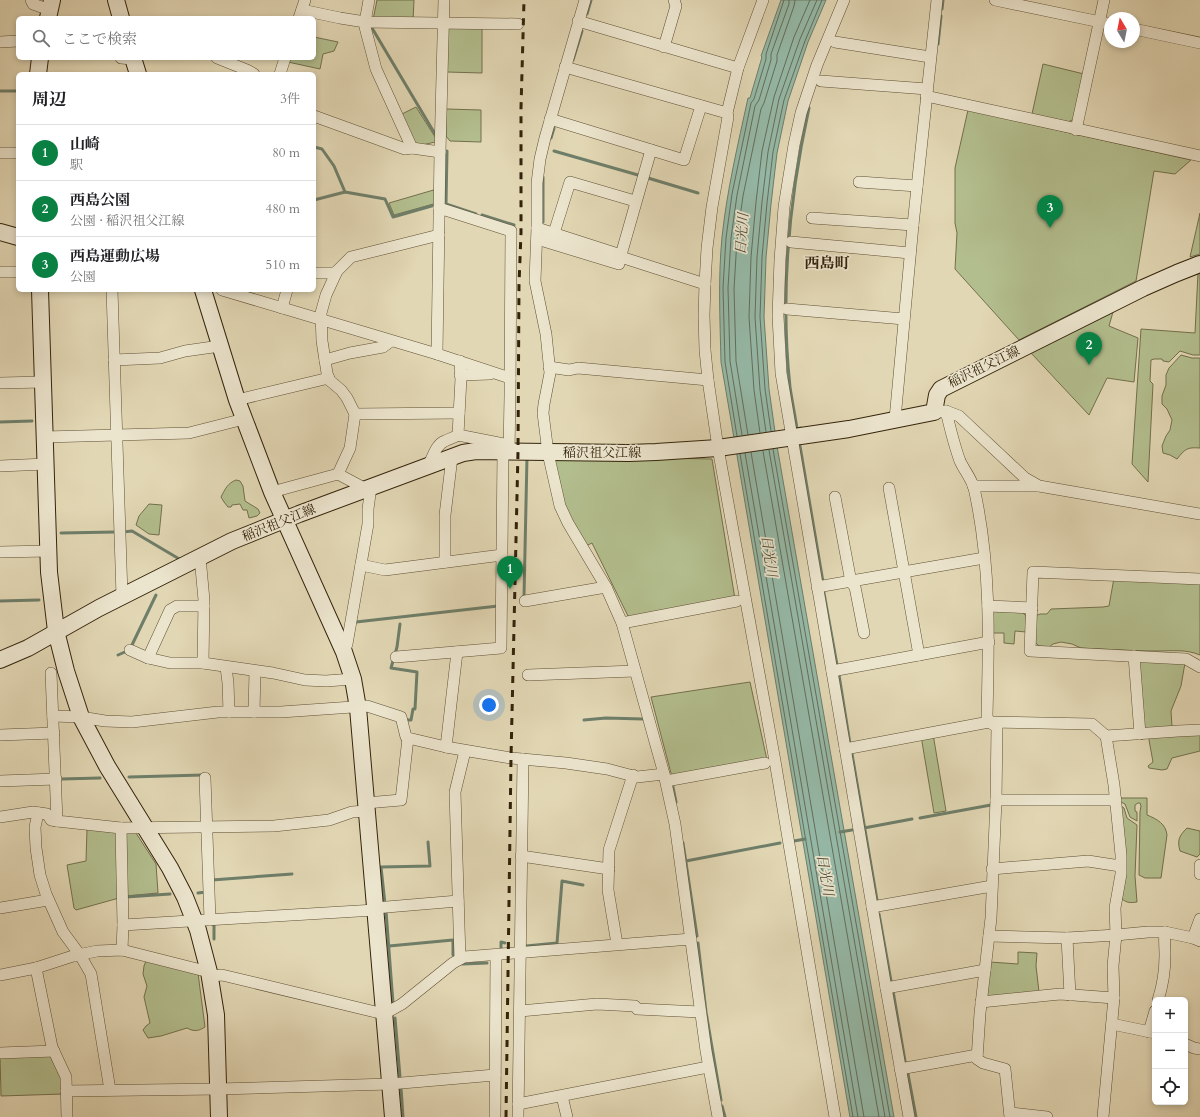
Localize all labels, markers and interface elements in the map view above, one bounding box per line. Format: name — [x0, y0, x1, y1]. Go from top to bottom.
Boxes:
north arrow — [1104, 12, 1140, 48]
search box — [16, 16, 316, 60]
icon: search — [30, 27, 52, 49]
text: ここで検索 — [62, 29, 137, 49]
text: 周辺 — [32, 88, 66, 111]
text: 3件 — [280, 90, 300, 108]
text: 山崎 — [70, 134, 100, 154]
text: 1 — [42, 144, 48, 162]
text: 80 m — [272, 144, 300, 162]
text: 駅 — [70, 156, 83, 174]
text: 西島公園 — [70, 190, 130, 210]
pin: 3 — [1037, 195, 1063, 228]
text: 2 — [42, 200, 48, 218]
text: 480 m — [266, 200, 300, 218]
water label: 日光川 — [731, 210, 753, 256]
text: 公園 · 稲沢祖父江線 — [70, 212, 184, 230]
text: 西島運動広場 — [70, 246, 160, 266]
district label: 西島町 — [804, 253, 850, 273]
text: 3 — [42, 256, 48, 274]
text: 510 m — [266, 256, 300, 274]
text: 公園 — [70, 268, 96, 286]
pin: 2 — [1076, 332, 1102, 365]
street label: 稲沢祖父江線 — [945, 342, 1023, 392]
street label: 稲沢祖父江線 — [563, 444, 641, 462]
street label: 稲沢祖父江線 — [239, 500, 319, 546]
water label: 日光川 — [757, 534, 782, 580]
pin: 1 — [497, 556, 523, 589]
your location — [479, 695, 499, 715]
water label: 日光川 — [812, 853, 838, 899]
map controls — [1152, 997, 1188, 1105]
button: + — [1152, 997, 1188, 1033]
button: − — [1152, 1033, 1188, 1069]
button: locate — [1152, 1069, 1188, 1105]

